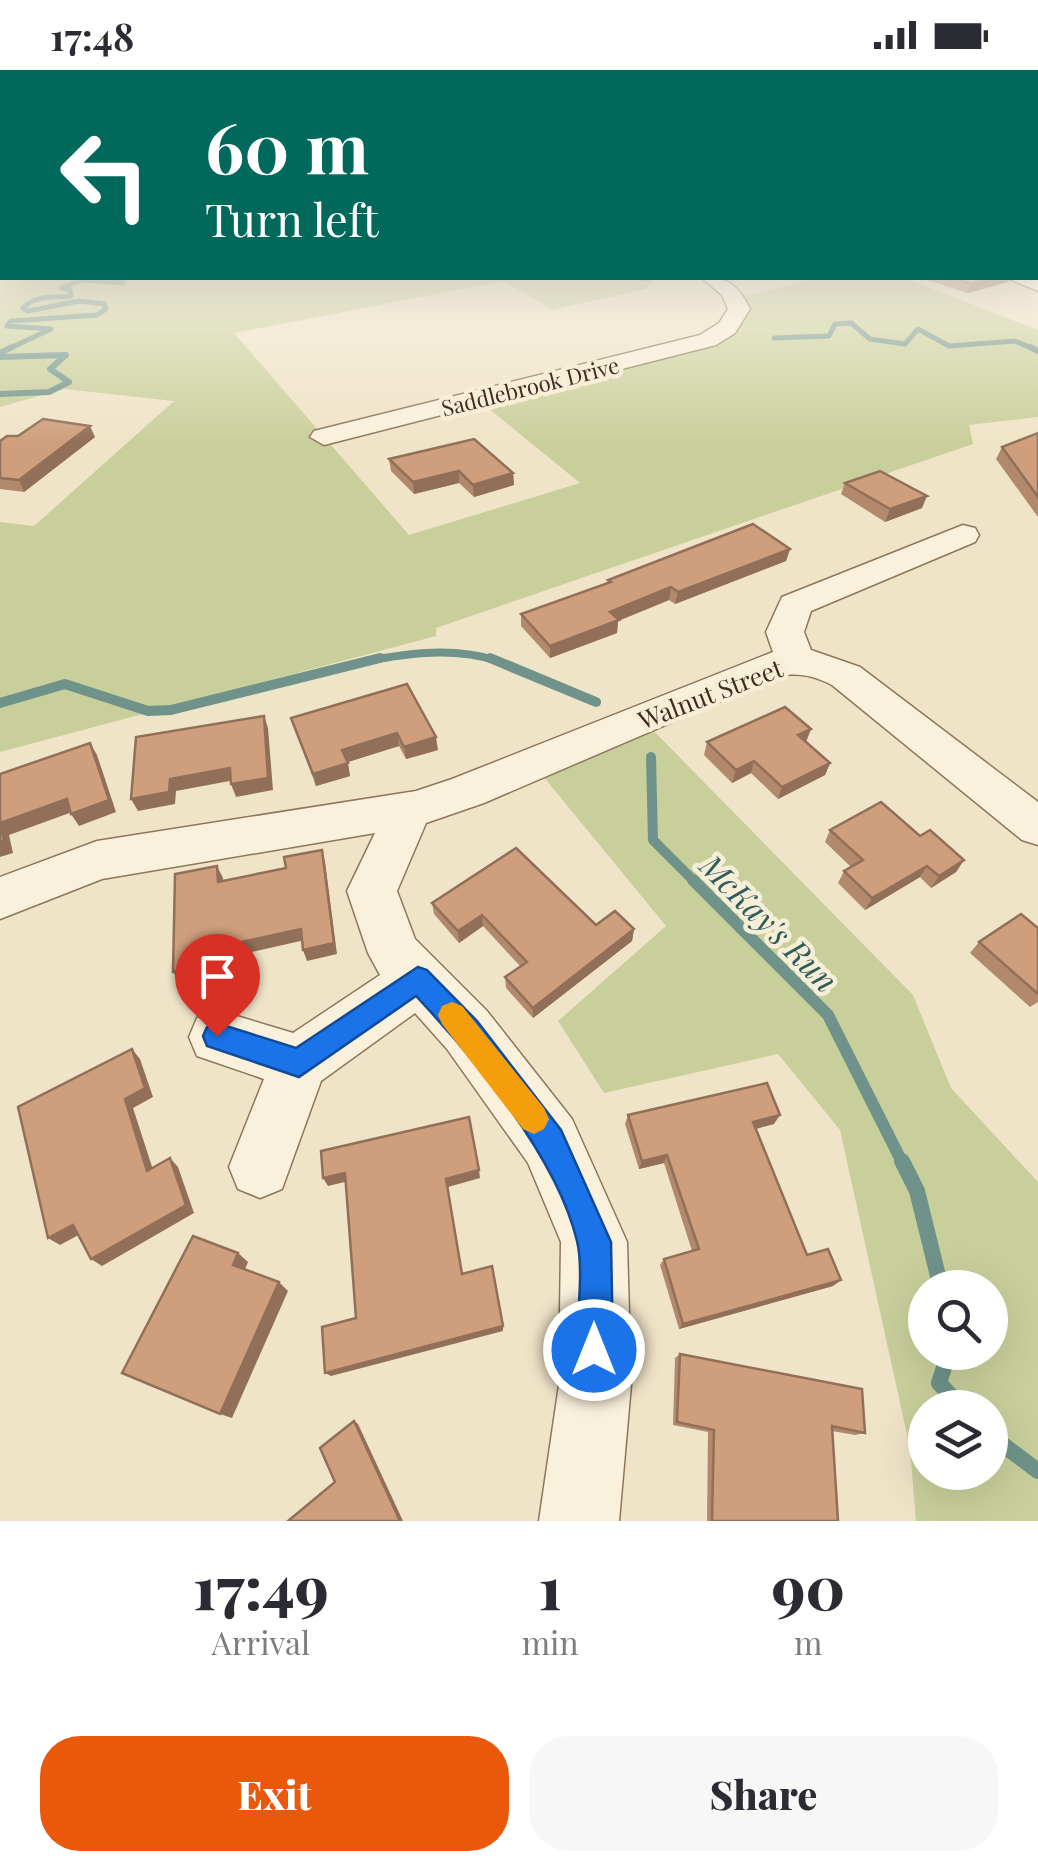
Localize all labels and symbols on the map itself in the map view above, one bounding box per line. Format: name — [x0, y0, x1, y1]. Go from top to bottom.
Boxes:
street label: Saddlebrook Drive — [438, 349, 622, 423]
street label: Walnut Street — [632, 650, 788, 736]
water label: McKay's Run — [690, 842, 848, 1000]
pin — [175, 934, 260, 1037]
position arrow — [542, 1298, 646, 1402]

